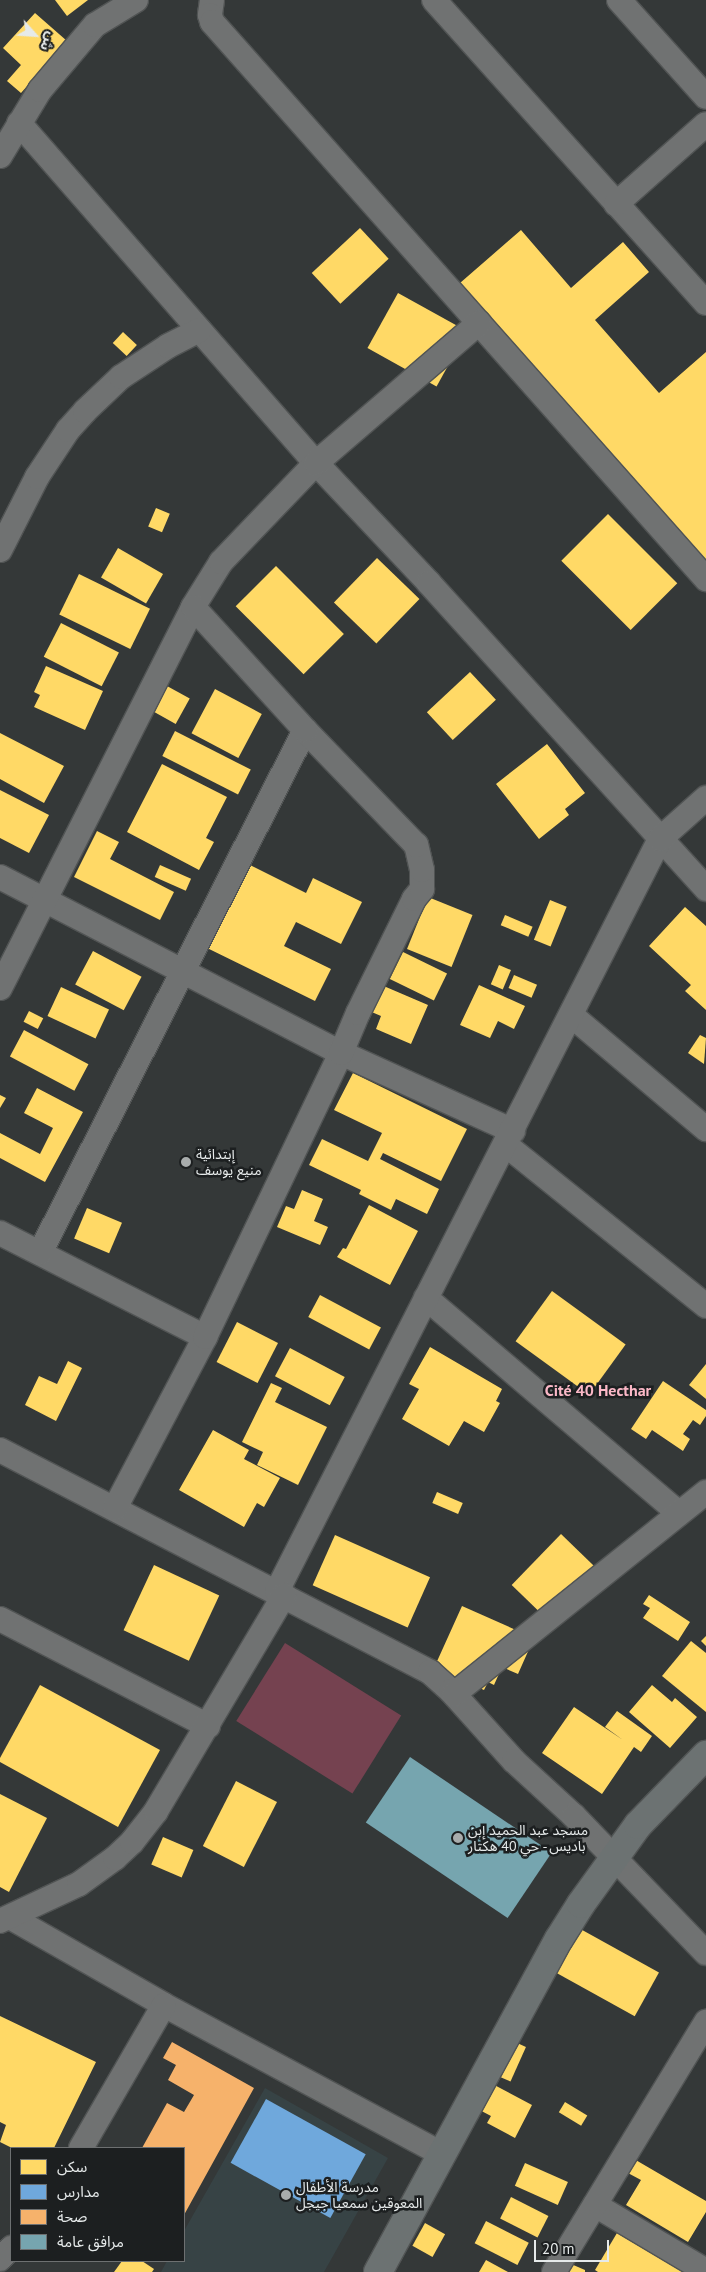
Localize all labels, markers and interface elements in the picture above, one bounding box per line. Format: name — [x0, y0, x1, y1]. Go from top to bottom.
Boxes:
north arrow — [10, 10, 60, 60]
text: ش — [36, 29, 61, 54]
place label: إبتدائية منيع يوسف — [196, 1146, 262, 1178]
marker: إبتدائية منيع يوسف — [180, 1156, 192, 1168]
district label: Cité 40 Hecthar — [545, 1380, 651, 1400]
place label: مسجد عبد الحميد إبن باديس - حي 40 هكتار — [468, 1822, 588, 1854]
marker: مسجد عبد الحميد إبن باديس - حي 40 هكتار — [452, 1832, 464, 1844]
legend — [10, 2147, 185, 2262]
text: سكن — [57, 2157, 87, 2176]
place label: مدرسة الأطفال المعوقين سمعيا جيجل — [296, 2179, 422, 2212]
text: مدارس — [57, 2182, 100, 2201]
marker: مدرسة الأطفال المعوقين سمعيا جيجل — [280, 2189, 292, 2201]
text: صحة — [57, 2207, 87, 2226]
scale bar — [536, 2230, 611, 2262]
text: مرافق عامة — [57, 2232, 124, 2251]
text: 20 m — [542, 2239, 575, 2258]

